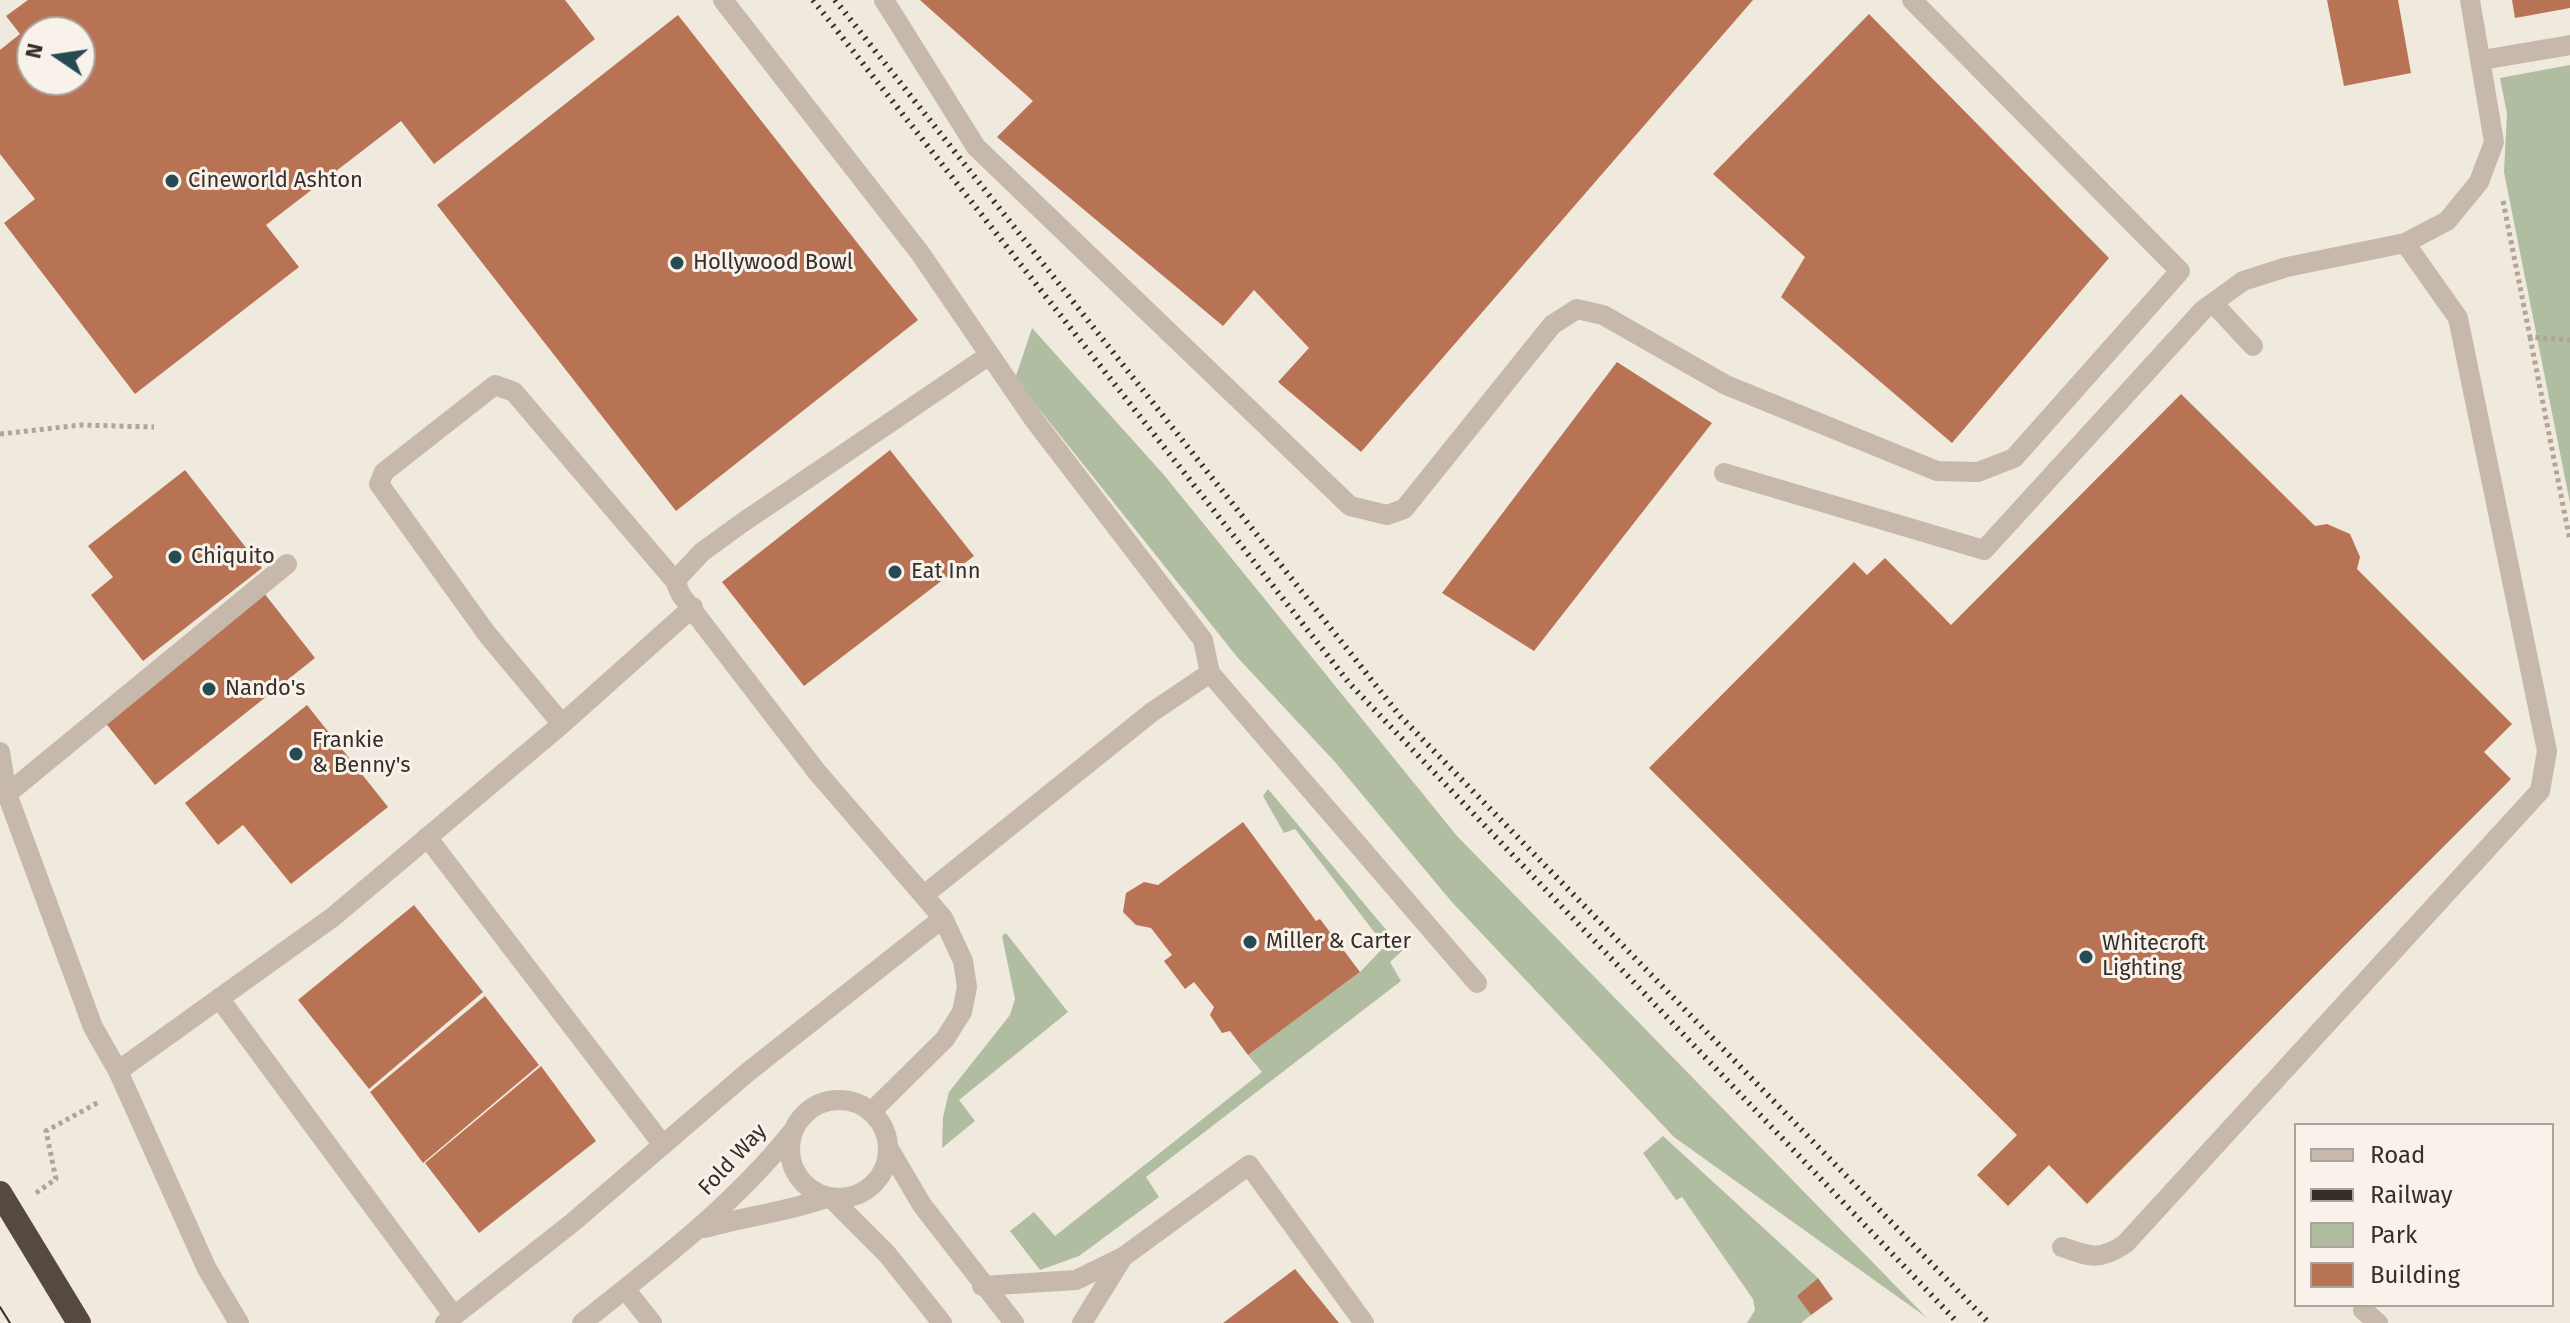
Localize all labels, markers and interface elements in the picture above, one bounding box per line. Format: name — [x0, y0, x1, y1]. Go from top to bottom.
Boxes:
north arrow — [16, 16, 96, 96]
text: N — [19, 41, 49, 61]
place label: Cineworld Ashton — [188, 168, 363, 194]
marker: Cineworld Ashton — [163, 172, 181, 190]
place label: Hollywood Bowl — [693, 250, 853, 276]
marker: Hollywood Bowl — [668, 254, 686, 272]
place label: Chiquito — [191, 544, 275, 570]
marker: Chiquito — [166, 548, 184, 566]
place label: Eat Inn — [911, 559, 981, 585]
marker: Eat Inn — [886, 563, 904, 581]
place label: Nando's — [225, 676, 306, 702]
marker: Nando's — [200, 680, 218, 698]
place label: Frankie & Benny's — [312, 728, 411, 780]
marker: Frankie & Benny's — [287, 745, 305, 763]
place label: Miller & Carter — [1266, 929, 1411, 955]
place label: Whitecroft Lighting — [2102, 931, 2205, 982]
marker: Miller & Carter — [1241, 933, 1259, 951]
marker: Whitecroft Lighting — [2077, 948, 2095, 966]
street label: Fold Way — [693, 1119, 773, 1201]
legend — [2294, 1123, 2554, 1307]
text: Road — [2370, 1141, 2425, 1169]
text: Railway — [2370, 1181, 2453, 1209]
text: Park — [2370, 1221, 2417, 1249]
text: Building — [2370, 1261, 2460, 1289]

